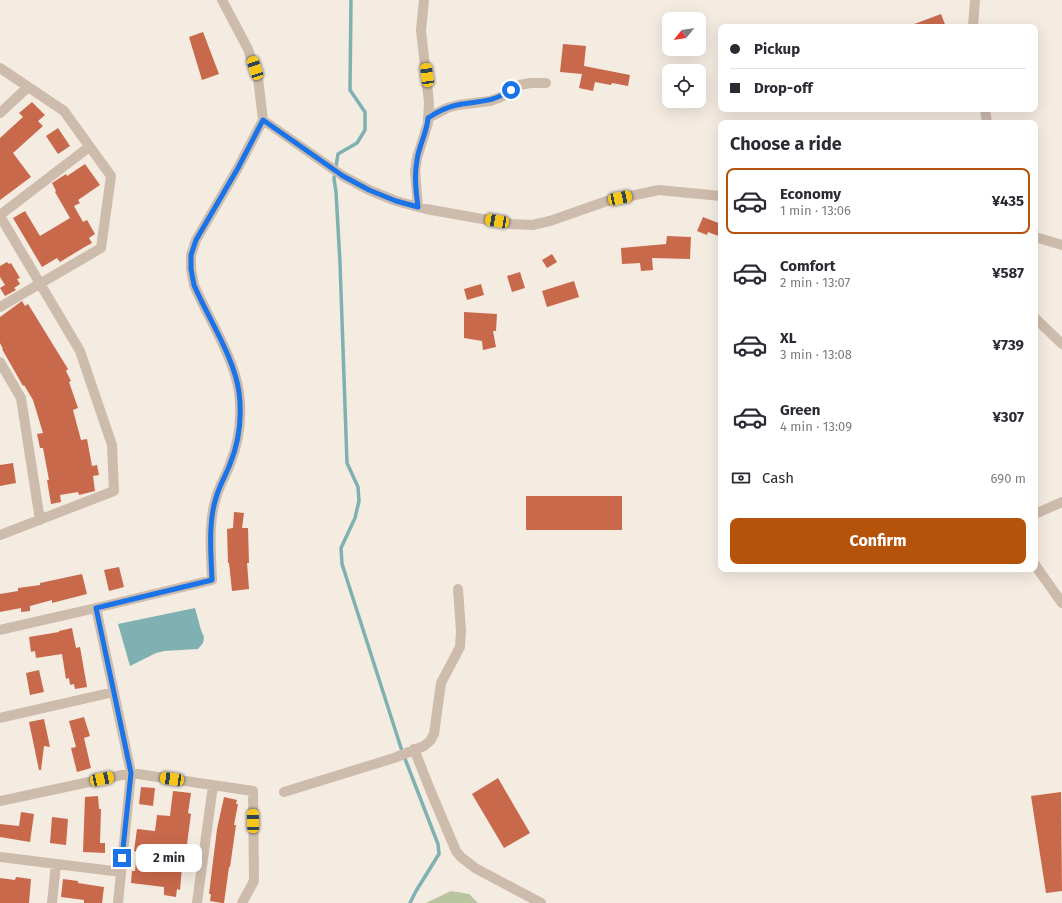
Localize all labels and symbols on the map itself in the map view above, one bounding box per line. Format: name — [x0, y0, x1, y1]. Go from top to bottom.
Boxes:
north arrow — [662, 12, 706, 56]
car — [246, 55, 264, 81]
car — [419, 62, 435, 88]
route start — [502, 81, 520, 99]
car — [607, 190, 633, 206]
car — [484, 213, 510, 229]
car — [89, 771, 115, 787]
car — [159, 771, 185, 787]
car — [247, 809, 259, 833]
callout: 2 min — [136, 844, 202, 872]
route end — [113, 849, 131, 867]

